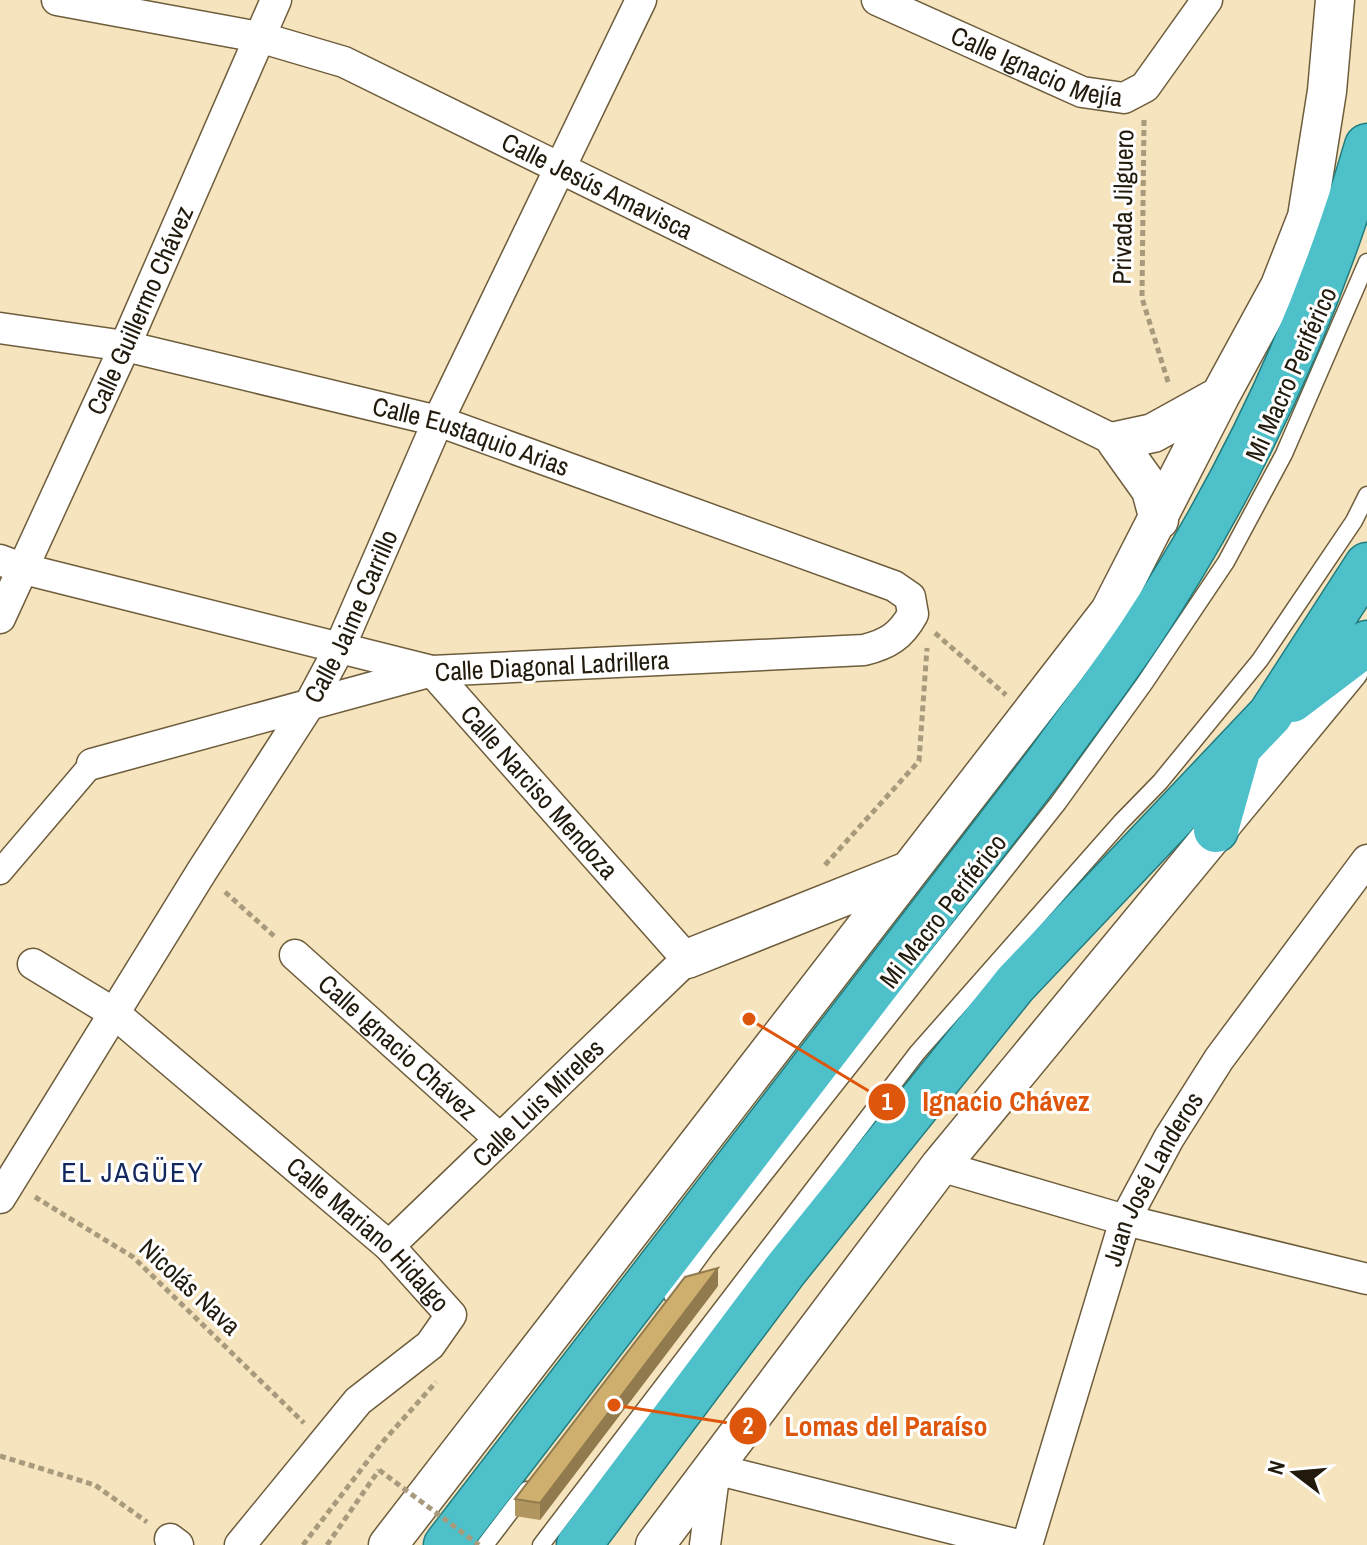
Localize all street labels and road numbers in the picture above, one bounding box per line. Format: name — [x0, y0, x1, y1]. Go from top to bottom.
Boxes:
street label: Calle Ignacio Mejía — [945, 17, 1125, 115]
street label: Calle Jesús Amavisca — [496, 124, 699, 248]
street label: Privada Jilguero — [1104, 129, 1141, 285]
street label: Calle Guillermo Chávez — [78, 200, 201, 420]
street label: Mi Macro Periférico — [1236, 281, 1345, 466]
street label: Calle Eustaquio Arias — [369, 388, 574, 484]
street label: Calle Jaime Carrillo — [295, 524, 406, 709]
street label: Calle Diagonal Ladrillera — [434, 642, 670, 689]
street label: Calle Narciso Mendoza — [453, 697, 626, 887]
street label: Mi Macro Periférico — [871, 826, 1014, 995]
street label: Calle Ignacio Chávez — [311, 966, 485, 1128]
street label: Calle Luis Mireles — [464, 1031, 611, 1174]
street label: Juan José Landeros — [1094, 1085, 1211, 1270]
street label: Calle Mariano Hidalgo — [279, 1149, 458, 1319]
street label: Nicolás Nava — [132, 1231, 249, 1343]

